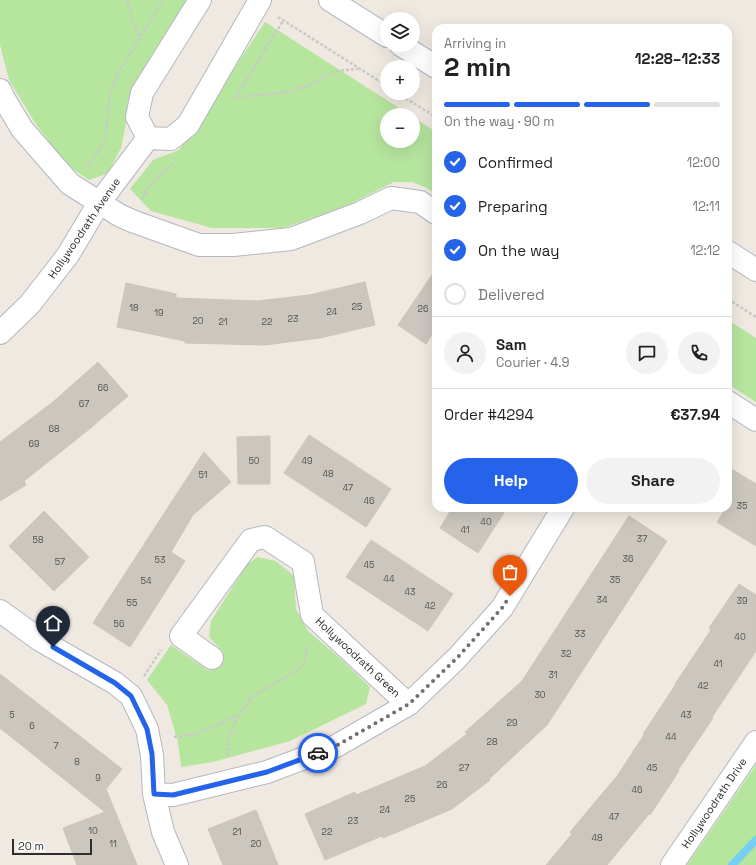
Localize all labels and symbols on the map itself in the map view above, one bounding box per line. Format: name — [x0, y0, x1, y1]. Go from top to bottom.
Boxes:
street label: Hollywoodrath Avenue — [45, 175, 123, 281]
house number: 25 — [352, 301, 362, 313]
house number: 18 — [129, 302, 139, 314]
house number: 26 — [418, 303, 429, 315]
house number: 24 — [327, 306, 338, 318]
house number: 19 — [154, 307, 164, 319]
house number: 23 — [288, 313, 298, 325]
house number: 20 — [192, 315, 204, 327]
house number: 21 — [218, 316, 228, 328]
house number: 22 — [262, 316, 272, 328]
house number: 66 — [97, 382, 109, 394]
house number: 67 — [79, 398, 89, 410]
house number: 68 — [48, 423, 60, 435]
house number: 69 — [28, 438, 40, 450]
house number: 50 — [248, 455, 260, 467]
house number: 49 — [301, 455, 313, 467]
house number: 48 — [322, 468, 334, 480]
house number: 51 — [198, 469, 208, 481]
house number: 47 — [343, 482, 353, 494]
house number: 46 — [363, 495, 375, 507]
house number: 35 — [737, 500, 747, 512]
house number: 40 — [480, 516, 492, 528]
house number: 41 — [460, 524, 470, 536]
house number: 37 — [637, 533, 647, 545]
house number: 58 — [33, 534, 44, 546]
house number: 36 — [623, 553, 634, 565]
house number: 53 — [155, 554, 165, 566]
pin — [493, 555, 527, 596]
house number: 57 — [55, 556, 65, 568]
house number: 45 — [363, 559, 375, 571]
house number: 44 — [383, 573, 395, 585]
house number: 35 — [610, 574, 620, 586]
house number: 54 — [140, 575, 152, 587]
house number: 43 — [404, 586, 416, 598]
house number: 34 — [596, 594, 608, 606]
house number: 39 — [737, 595, 747, 607]
house number: 55 — [127, 597, 137, 609]
house number: 42 — [424, 600, 436, 612]
pin — [36, 606, 70, 647]
street label: Hollywoodrath Green — [313, 614, 403, 700]
house number: 56 — [114, 618, 125, 630]
house number: 33 — [575, 628, 585, 640]
house number: 40 — [734, 631, 746, 643]
house number: 32 — [561, 648, 571, 660]
house number: 41 — [713, 658, 723, 670]
house number: 31 — [548, 669, 558, 681]
house number: 42 — [697, 680, 709, 692]
house number: 30 — [534, 689, 546, 701]
house number: 5 — [9, 709, 15, 721]
house number: 43 — [680, 709, 692, 721]
house number: 29 — [507, 717, 517, 729]
house number: 6 — [29, 720, 35, 732]
house number: 44 — [665, 731, 677, 743]
courier — [298, 733, 338, 773]
house number: 28 — [486, 736, 498, 748]
house number: 7 — [53, 740, 59, 752]
street label: Hollywoodrath Drive — [678, 755, 750, 851]
house number: 8 — [74, 756, 80, 768]
house number: 27 — [459, 762, 469, 774]
house number: 45 — [646, 762, 658, 774]
house number: 9 — [95, 772, 101, 784]
house number: 26 — [437, 779, 448, 791]
house number: 46 — [631, 784, 643, 796]
house number: 25 — [405, 793, 415, 805]
house number: 24 — [380, 804, 391, 816]
house number: 47 — [609, 811, 619, 823]
house number: 23 — [348, 815, 358, 827]
house number: 10 — [88, 825, 98, 837]
house number: 21 — [232, 826, 242, 838]
house number: 22 — [322, 826, 332, 838]
house number: 48 — [591, 832, 603, 844]
scale bar — [12, 837, 92, 856]
house number: 11 — [109, 838, 117, 850]
house number: 20 — [250, 838, 262, 850]

